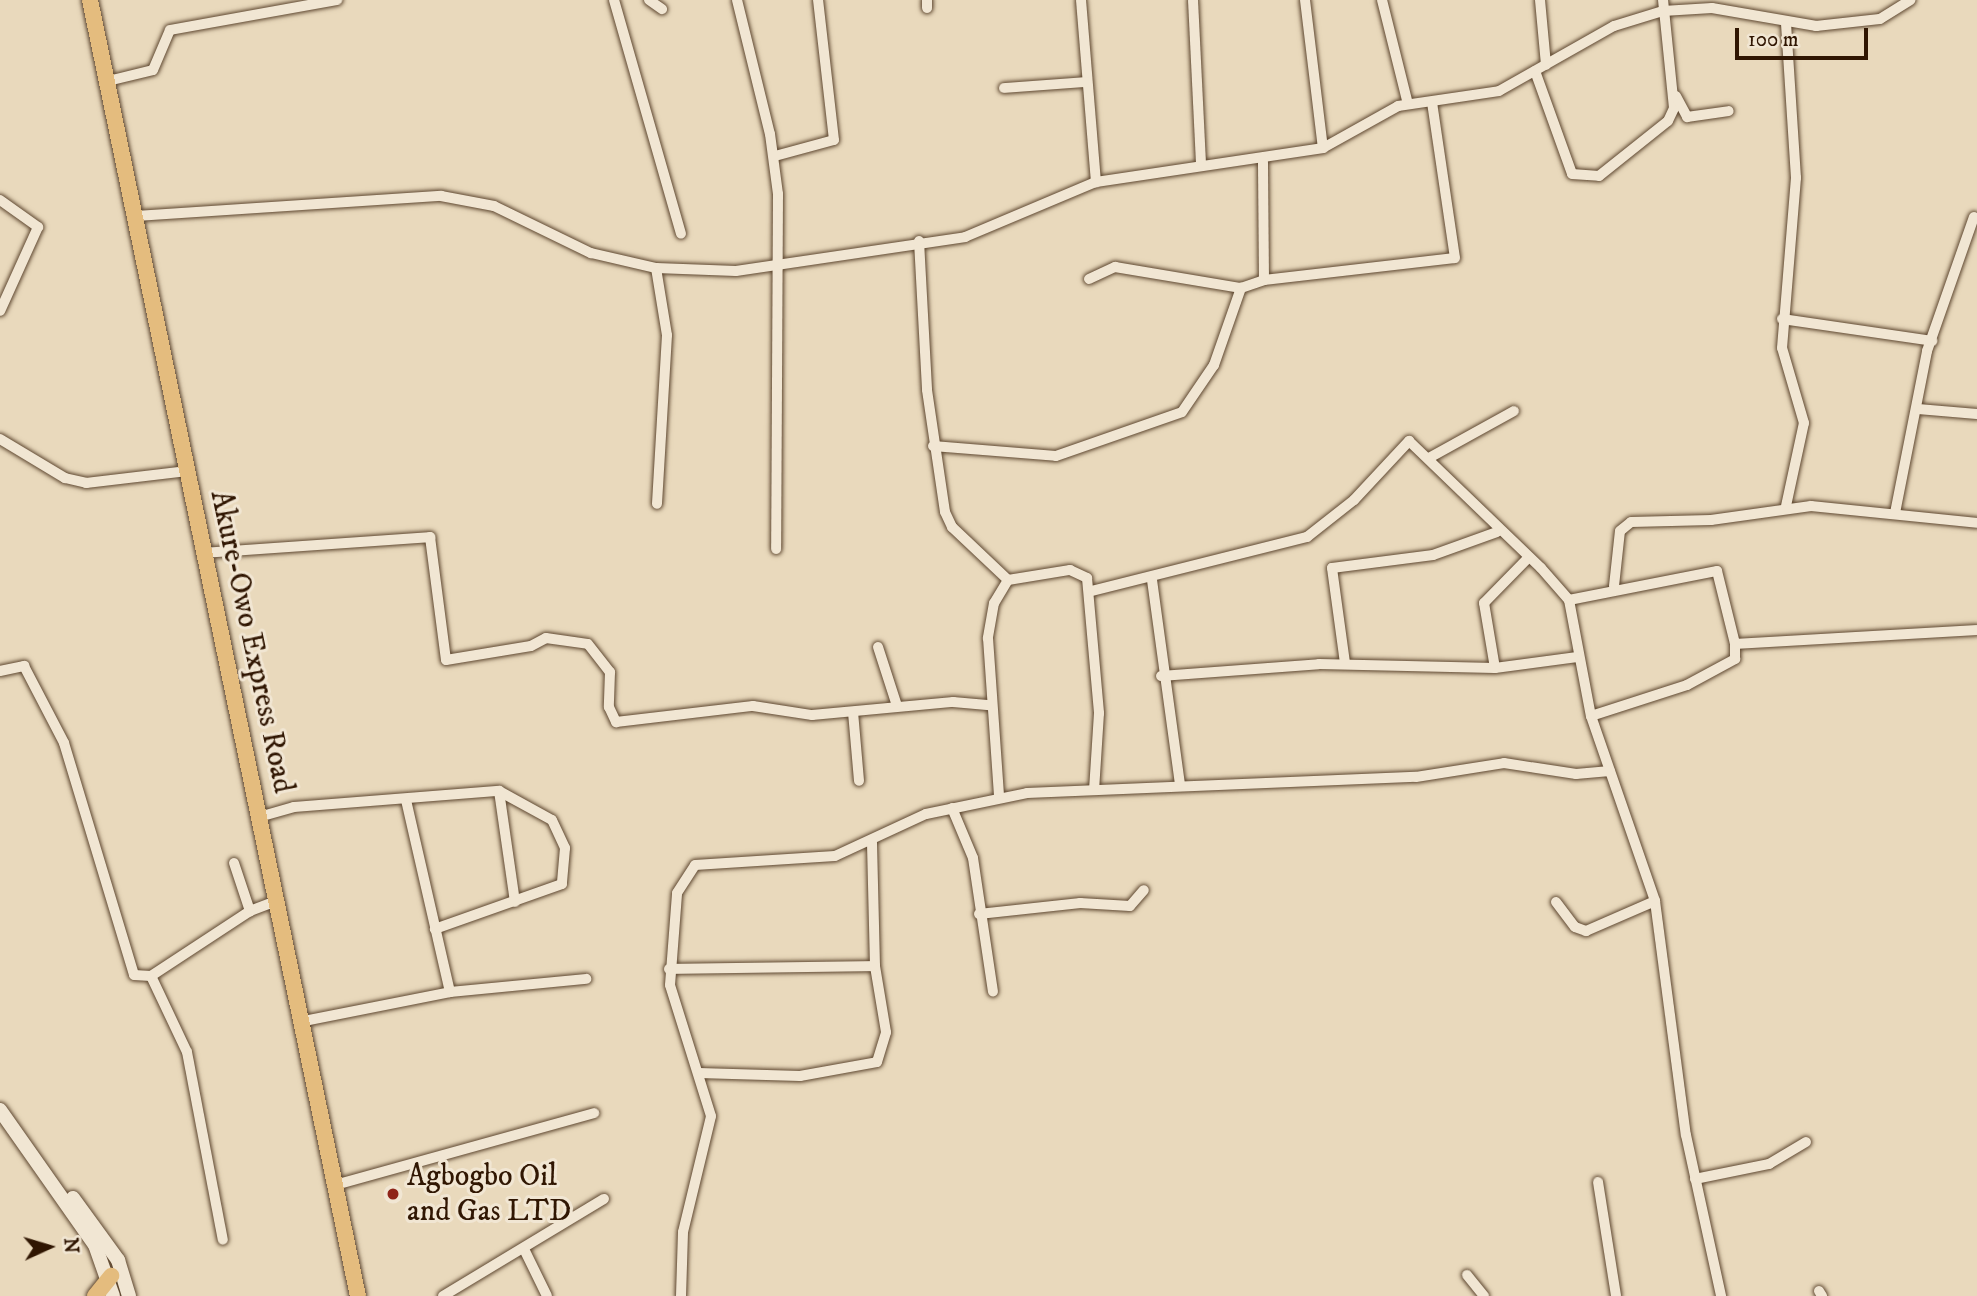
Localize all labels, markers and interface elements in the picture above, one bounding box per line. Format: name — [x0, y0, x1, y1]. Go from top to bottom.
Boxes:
scale bar — [1739, 14, 1872, 58]
text: 100 m — [1748, 27, 1799, 53]
street label: Akure-Owo Express Road — [201, 487, 301, 797]
place label: Agbogbo Oil and Gas LTD — [407, 1159, 571, 1230]
marker: Agbogbo Oil and Gas LTD — [385, 1186, 401, 1202]
north arrow — [14, 1212, 84, 1282]
text: N — [58, 1237, 82, 1254]

